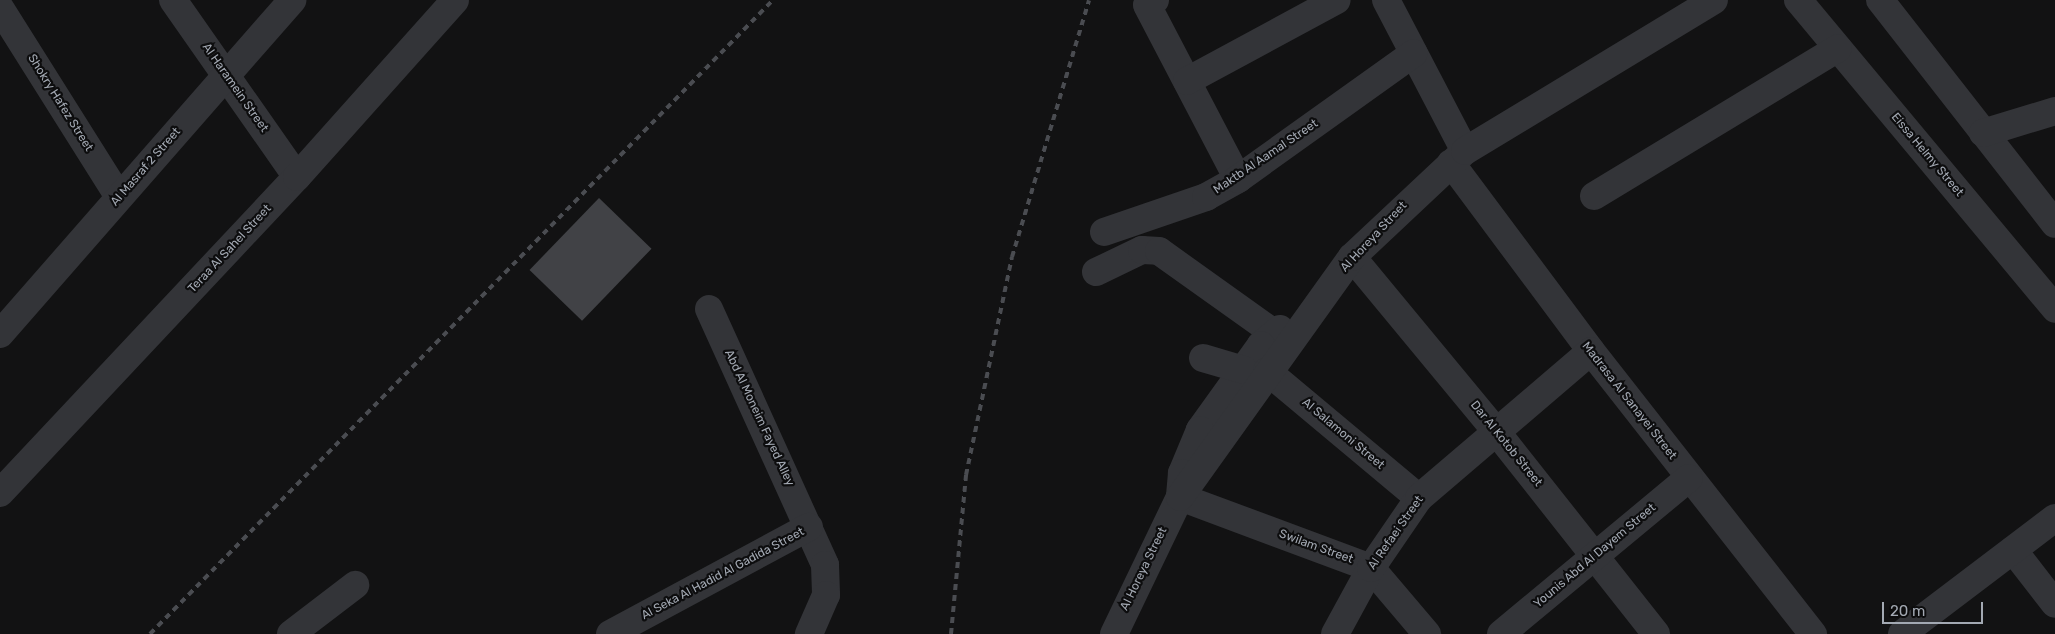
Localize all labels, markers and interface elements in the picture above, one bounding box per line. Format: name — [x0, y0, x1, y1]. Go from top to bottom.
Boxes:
street label: Al Haramein Street — [199, 41, 271, 135]
street label: Shokry Hafez Street — [24, 52, 96, 154]
street label: Eissa Helmy Street — [1888, 110, 1966, 200]
street label: Maktb Al Aamal Street — [1211, 116, 1321, 198]
street label: Al Masraf 2 Street — [108, 125, 184, 209]
street label: Al Horeya Street — [1338, 199, 1410, 275]
street label: Teraa Al Sahel Street — [185, 202, 275, 296]
street label: Madrasa Al Sanayei Street — [1579, 339, 1679, 463]
street label: Abd Al Moneim Fayed Alley — [721, 347, 797, 489]
street label: Al Salamoni Street — [1299, 395, 1387, 473]
street label: Dar Al Kotob Street — [1467, 398, 1545, 490]
street label: Al Refaei Street — [1365, 493, 1427, 573]
street label: Younis Abd Al Dayem Street — [1531, 501, 1659, 611]
street label: Al Seka Al Hadid Al Gadida Street — [639, 525, 807, 623]
street label: Al Horeya Street — [1118, 525, 1170, 613]
street label: Swilam Street — [1277, 527, 1355, 567]
scale bar — [1885, 592, 1986, 624]
text: 20 m — [1890, 602, 1925, 620]

